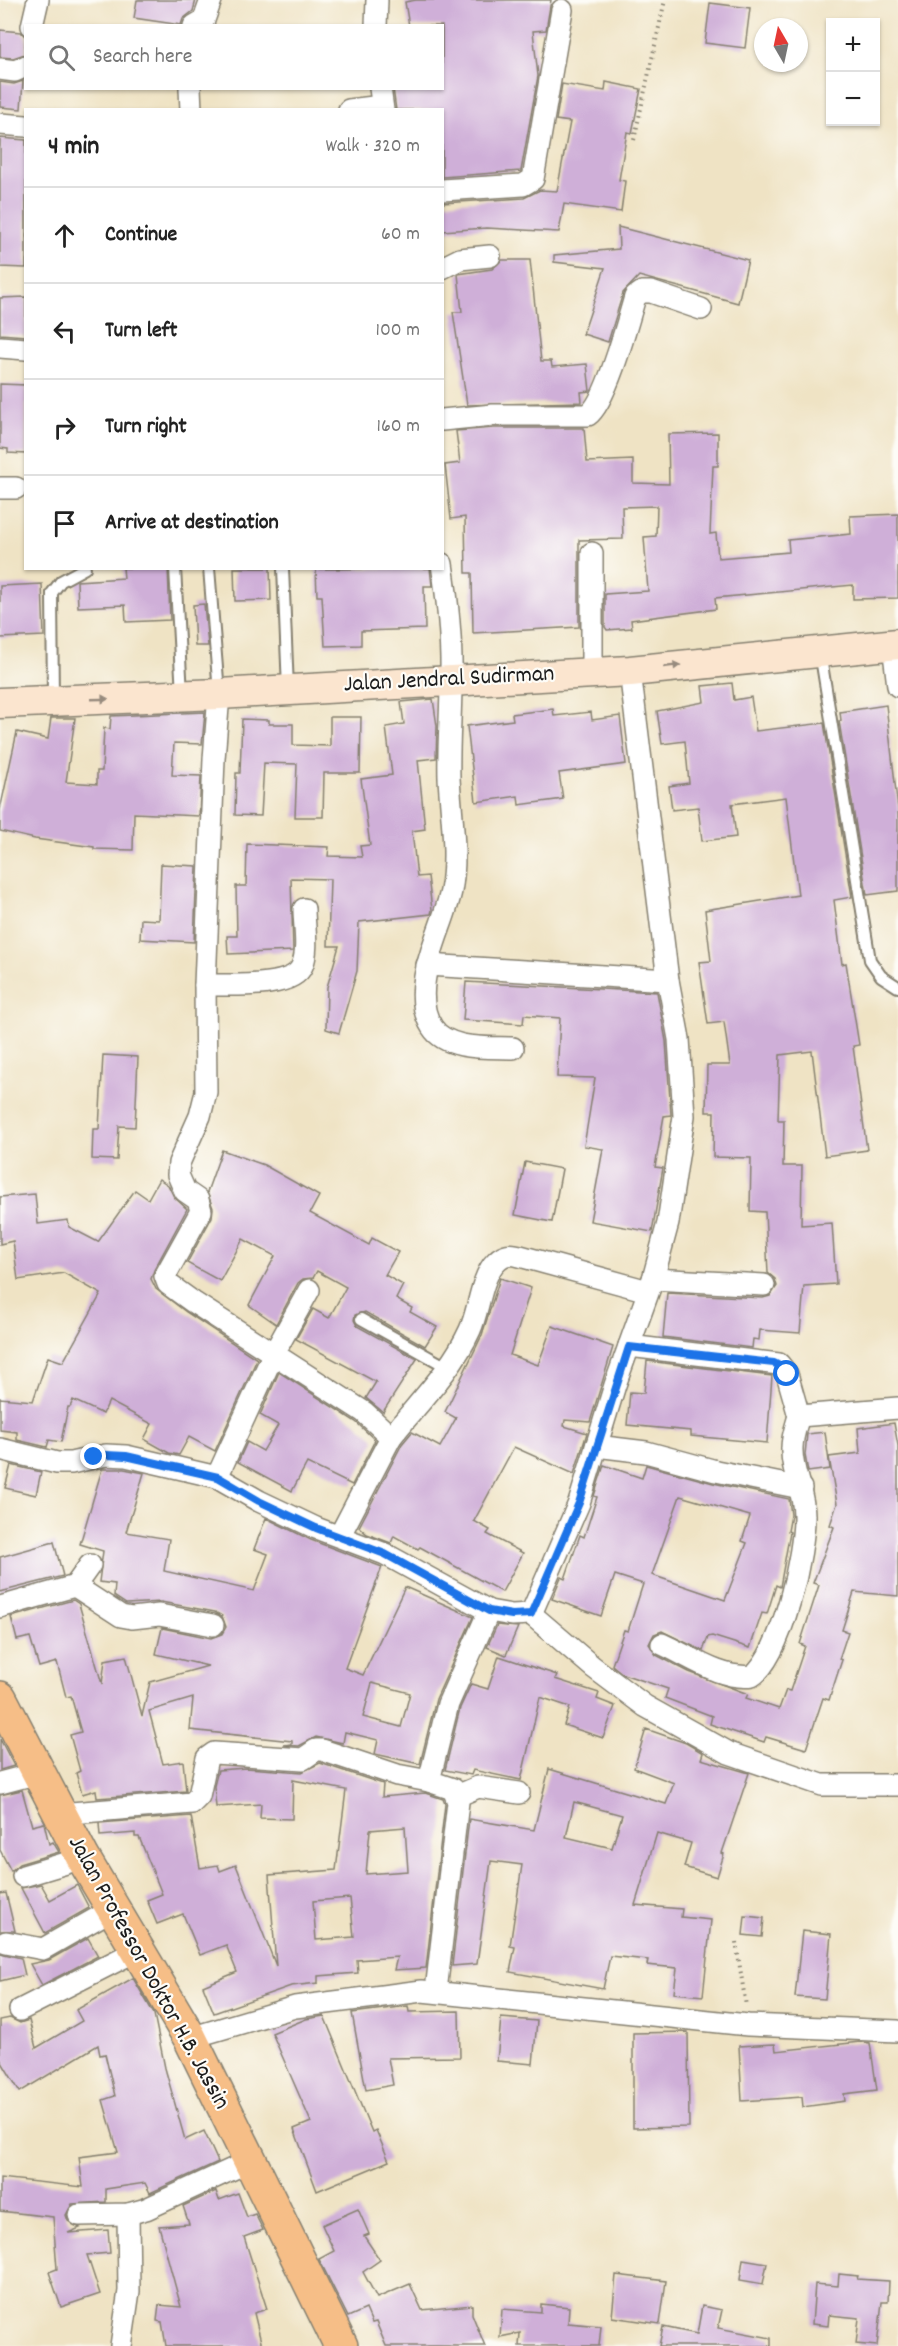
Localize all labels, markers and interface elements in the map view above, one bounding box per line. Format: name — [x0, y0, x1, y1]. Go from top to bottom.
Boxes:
north arrow — [754, 18, 808, 72]
map controls — [826, 18, 880, 126]
button: + — [826, 18, 880, 72]
search box — [24, 24, 444, 90]
icon: search — [45, 41, 78, 74]
text: Search here — [93, 42, 192, 73]
button: − — [826, 72, 880, 126]
text: 4 min — [48, 129, 99, 166]
text: Walk · 320 m — [326, 133, 420, 161]
icon: ahead — [48, 219, 81, 252]
text: Continue — [105, 220, 177, 251]
text: 60 m — [381, 221, 420, 249]
icon: left — [48, 315, 81, 348]
text: Turn left — [105, 316, 177, 347]
text: 100 m — [376, 317, 420, 345]
icon: right — [48, 411, 81, 444]
text: Turn right — [105, 412, 187, 443]
text: 160 m — [377, 413, 420, 441]
icon: arrive — [48, 507, 81, 540]
text: Arrive at destination — [105, 508, 279, 539]
street label: Jalan Jendral Sudirman — [343, 658, 555, 702]
one-way arrow — [663, 661, 682, 671]
one-way arrow — [91, 694, 110, 703]
route start — [773, 1360, 799, 1386]
route end — [80, 1443, 106, 1469]
street label: Jalan Professor Doktor H.B. Jassin — [58, 1830, 238, 2116]

